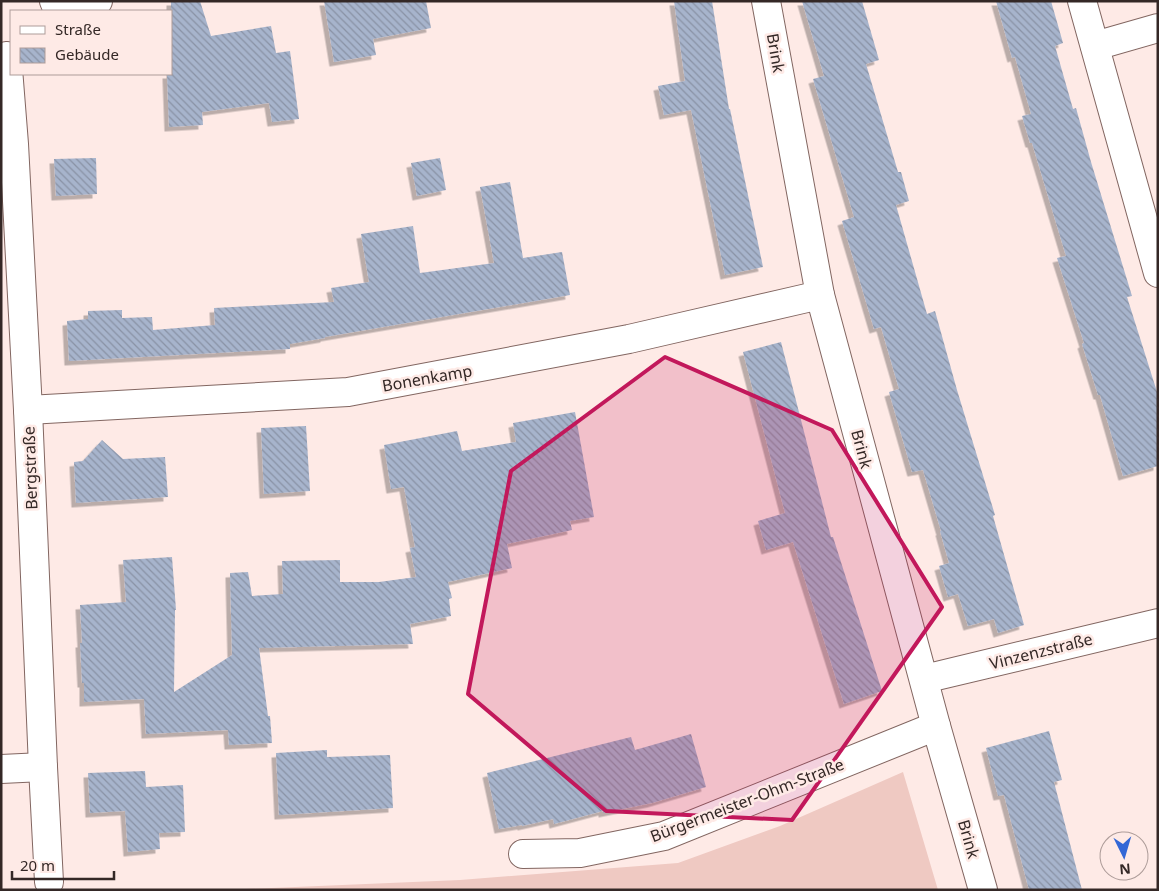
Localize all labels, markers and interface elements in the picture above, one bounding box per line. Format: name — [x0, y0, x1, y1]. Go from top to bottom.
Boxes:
legend — [10, 10, 172, 75]
text: Straße — [55, 19, 101, 39]
street label: Brink — [762, 32, 790, 75]
text: Gebäude — [55, 44, 119, 64]
street label: Bonenkamp — [380, 359, 474, 397]
street label: Bergstraße — [18, 426, 42, 510]
street label: Brink — [846, 427, 878, 471]
street label: Vinzenzstraße — [987, 628, 1095, 674]
street label: Bürgermeister-Ohm-Straße — [647, 753, 847, 847]
street label: Brink — [953, 817, 985, 861]
north arrow — [1099, 831, 1149, 881]
scale bar — [12, 848, 115, 880]
text: 20 m — [20, 855, 55, 875]
text: N — [1119, 859, 1132, 879]

